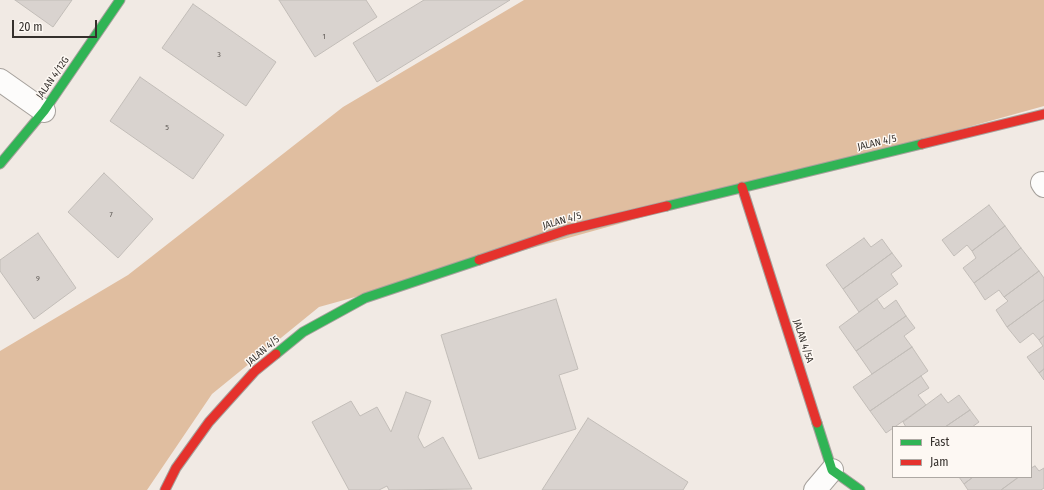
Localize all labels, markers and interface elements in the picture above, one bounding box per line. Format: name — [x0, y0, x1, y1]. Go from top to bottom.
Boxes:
scale bar — [14, 12, 99, 38]
text: 20 m — [19, 20, 43, 34]
house number: 1 — [322, 32, 326, 42]
house number: 3 — [217, 50, 221, 60]
street label: JALAN 4/12G — [34, 55, 72, 101]
house number: 5 — [165, 123, 169, 133]
street label: JALAN 4/5 — [856, 133, 898, 153]
house number: 7 — [109, 210, 113, 220]
street label: JALAN 4/5 — [541, 210, 583, 232]
house number: 9 — [36, 274, 40, 284]
street label: JALAN 4/5A — [790, 318, 816, 364]
street label: JALAN 4/5 — [244, 334, 282, 368]
legend — [892, 426, 1032, 478]
text: Fast — [930, 435, 949, 449]
text: Jam — [930, 455, 948, 469]

